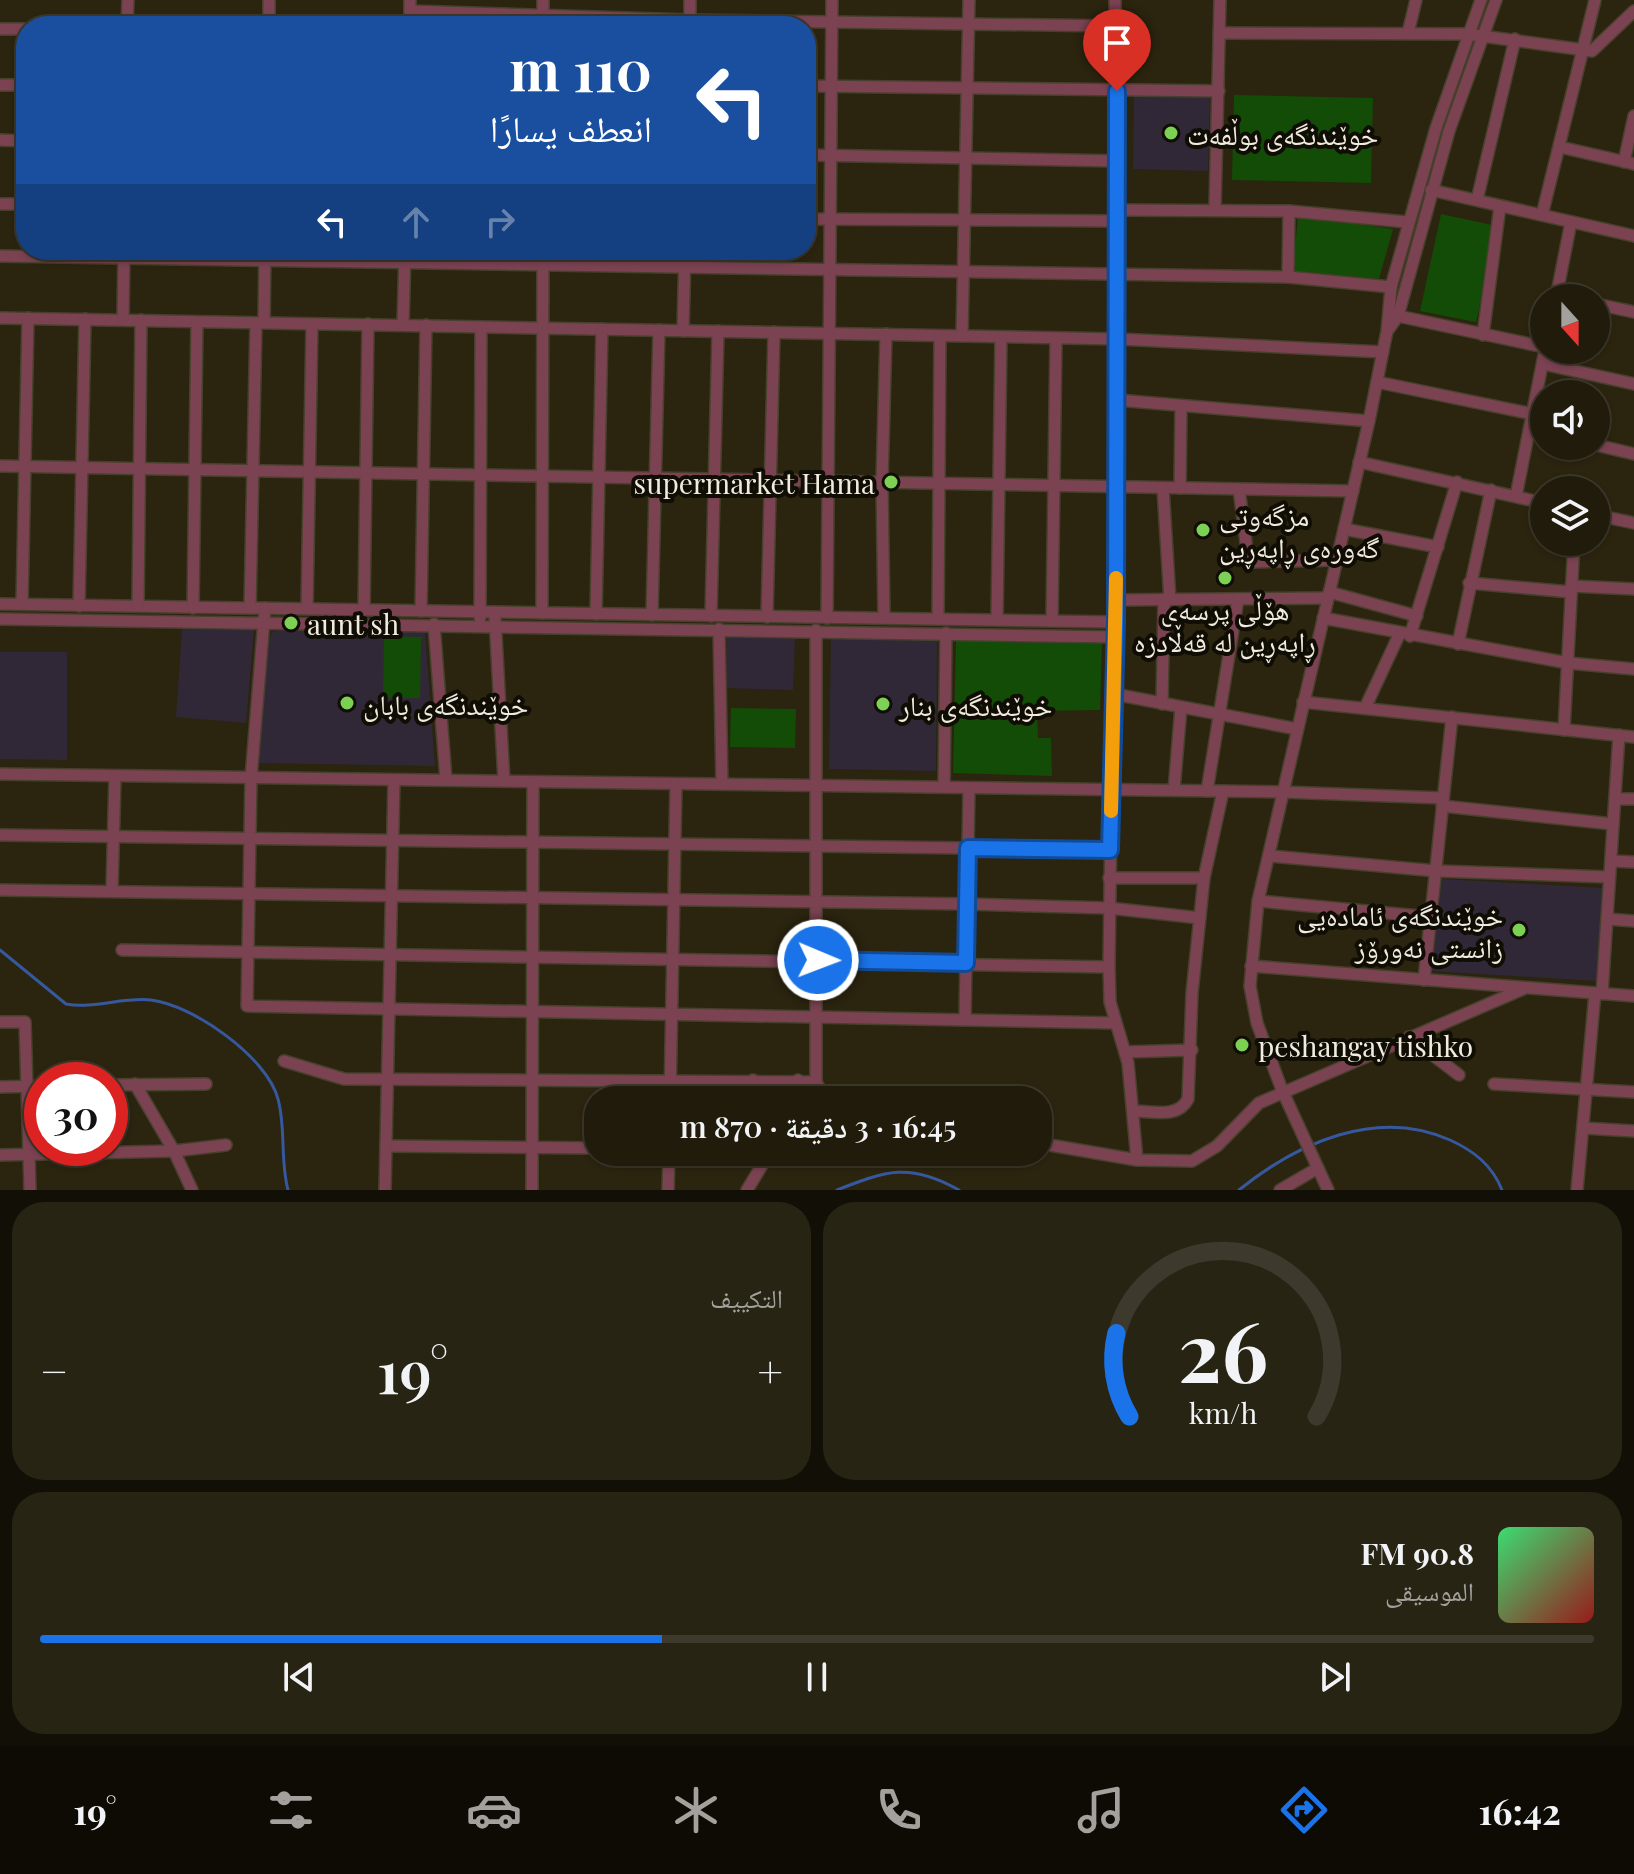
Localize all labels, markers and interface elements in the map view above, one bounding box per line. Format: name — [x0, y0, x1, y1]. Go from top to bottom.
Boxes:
pin — [1083, 9, 1151, 91]
icon: arrive — [1095, 21, 1139, 65]
text: 110 m — [509, 31, 652, 106]
icon: left — [680, 48, 784, 152]
text: انعطف يسارًا — [490, 103, 652, 151]
place label: خوێندنگەی بوڵفەت — [1187, 115, 1378, 152]
marker: خوێندنگەی بوڵفەت — [1162, 124, 1180, 142]
icon: left — [310, 200, 354, 244]
icon: ahead — [394, 200, 438, 244]
icon: right — [478, 200, 522, 244]
north arrow — [1530, 284, 1610, 364]
map controls — [1530, 284, 1610, 556]
button: sound — [1530, 380, 1610, 460]
place label: supermarket Hama — [634, 464, 875, 501]
marker: supermarket Hama — [882, 473, 900, 491]
button: layers — [1530, 476, 1610, 556]
place label: مزگەوتی گەورەی ڕاپەڕین — [1219, 496, 1380, 569]
marker: مزگەوتی گەورەی ڕاپەڕین — [1194, 521, 1212, 539]
marker: هۆڵی پرسەی ڕاپەڕین لە قەڵادزە — [1216, 569, 1234, 587]
place label: هۆڵی پرسەی ڕاپەڕین لە قەڵادزە — [1134, 590, 1316, 663]
place label: aunt sh — [307, 605, 400, 642]
marker: aunt sh — [282, 614, 300, 632]
place label: خوێندنگەی بابان — [363, 685, 528, 722]
place label: خوێندنگەی بنار — [898, 686, 1052, 723]
marker: خوێندنگەی بابان — [338, 694, 356, 712]
marker: خوێندنگەی بنار — [874, 695, 892, 713]
place label: خوێندنگەی ئامادەیی زانستی نەورۆز — [1297, 896, 1503, 966]
position arrow — [776, 918, 860, 1002]
marker: خوێندنگەی ئامادەیی زانستی نەورۆز — [1510, 921, 1528, 939]
place label: peshangay tishko — [1258, 1027, 1473, 1064]
marker: peshangay tishko — [1233, 1036, 1251, 1054]
speed limit sign: 30 — [24, 1062, 128, 1166]
text: 16:45 · 3 دقيقة · 870 m — [680, 1106, 956, 1146]
text: التكييف — [710, 1280, 783, 1315]
text: 26 — [1177, 1293, 1268, 1404]
text: 19° — [377, 1329, 449, 1409]
text: − — [40, 1340, 68, 1399]
text: + — [757, 1340, 783, 1399]
text: km/h — [1188, 1393, 1257, 1431]
text: 90.8 FM — [1361, 1533, 1474, 1573]
text: الموسيقى — [1385, 1573, 1474, 1608]
icon: previous — [277, 1655, 321, 1699]
icon: pause — [795, 1655, 839, 1699]
icon: next — [1313, 1655, 1357, 1699]
icon: filters — [263, 1782, 319, 1838]
icon: car — [466, 1782, 522, 1838]
icon: climate — [668, 1782, 724, 1838]
icon: phone — [871, 1782, 927, 1838]
icon: music — [1073, 1782, 1129, 1838]
icon: directions — [1276, 1782, 1332, 1838]
text: 19° — [73, 1786, 117, 1834]
text: 16:42 — [1478, 1786, 1561, 1834]

